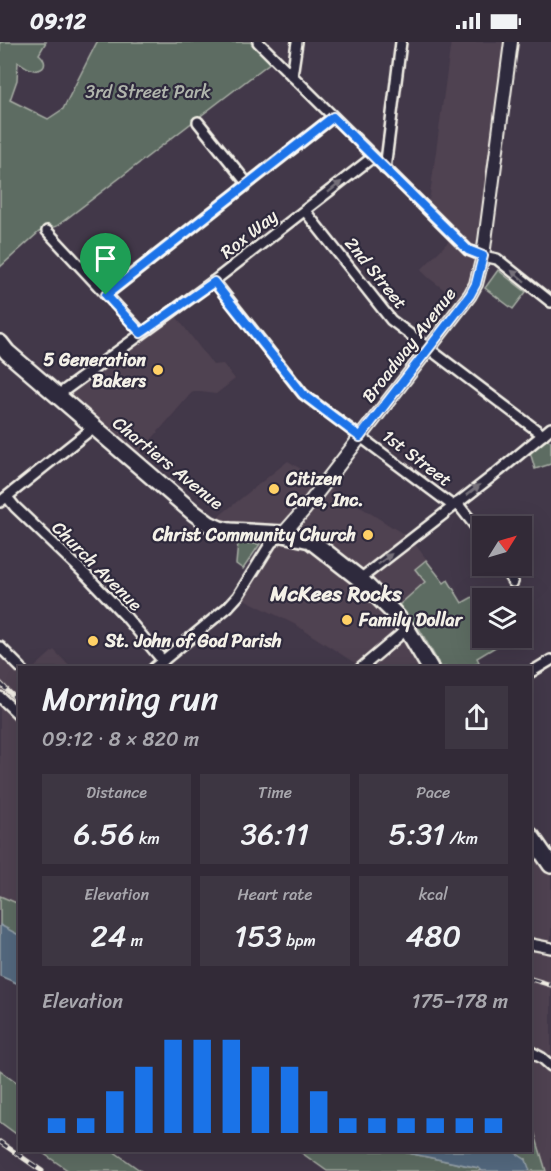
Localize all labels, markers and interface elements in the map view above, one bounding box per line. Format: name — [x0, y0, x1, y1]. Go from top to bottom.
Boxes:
text: 09:12 — [30, 2, 86, 41]
park label: 3rd Street Park — [85, 76, 211, 108]
one-way arrow — [328, 181, 343, 193]
street label: Rox Way — [213, 201, 286, 267]
street label: 2nd Street — [336, 229, 416, 317]
pin — [80, 233, 131, 295]
icon: arrive — [89, 242, 122, 275]
one-way arrow — [511, 270, 526, 283]
street label: Broadway Avenue — [353, 280, 465, 410]
place label: 5 Generation Bakers — [43, 344, 147, 397]
marker: 5 Generation Bakers — [151, 363, 165, 377]
street label: Chartiers Avenue — [105, 408, 231, 518]
street label: 1st Street — [375, 421, 459, 495]
place label: Citizen Care, Inc. — [285, 463, 364, 516]
marker: Citizen Care, Inc. — [267, 482, 281, 496]
one-way arrow — [466, 485, 481, 497]
street label: Church Avenue — [44, 513, 150, 619]
north arrow — [472, 516, 532, 576]
map controls — [472, 516, 532, 648]
place label: Christ Community Church — [152, 519, 357, 551]
marker: Christ Community Church — [361, 528, 375, 542]
one-way arrow — [378, 553, 393, 565]
district label: McKees Rocks — [269, 575, 402, 613]
button: layers — [472, 588, 532, 648]
place label: Family Dollar — [358, 604, 464, 636]
marker: Family Dollar — [340, 613, 354, 627]
place label: St. John of God Parish — [104, 625, 282, 657]
marker: St. John of God Parish — [86, 634, 100, 648]
text: Morning run — [42, 670, 218, 728]
button: share — [445, 686, 508, 749]
text: 09:12 · 8 × 820 m — [42, 722, 199, 757]
text: Distance — [86, 778, 147, 807]
text: Time — [258, 778, 292, 807]
text: Pace — [416, 778, 450, 807]
text: 6.56 — [73, 807, 135, 861]
text: 36:11 — [241, 807, 309, 861]
text: 5:31 — [389, 807, 445, 861]
text: km — [135, 824, 160, 853]
text: /km — [445, 824, 478, 853]
text: Elevation — [84, 880, 149, 909]
text: Heart rate — [237, 880, 313, 909]
text: kcal — [419, 880, 448, 909]
text: 24 — [90, 909, 126, 963]
text: 153 — [234, 909, 282, 963]
text: 480 — [405, 909, 461, 963]
text: m — [126, 926, 143, 955]
text: bpm — [282, 926, 316, 955]
text: Elevation — [42, 984, 123, 1019]
text: 175–178 m — [412, 984, 508, 1019]

